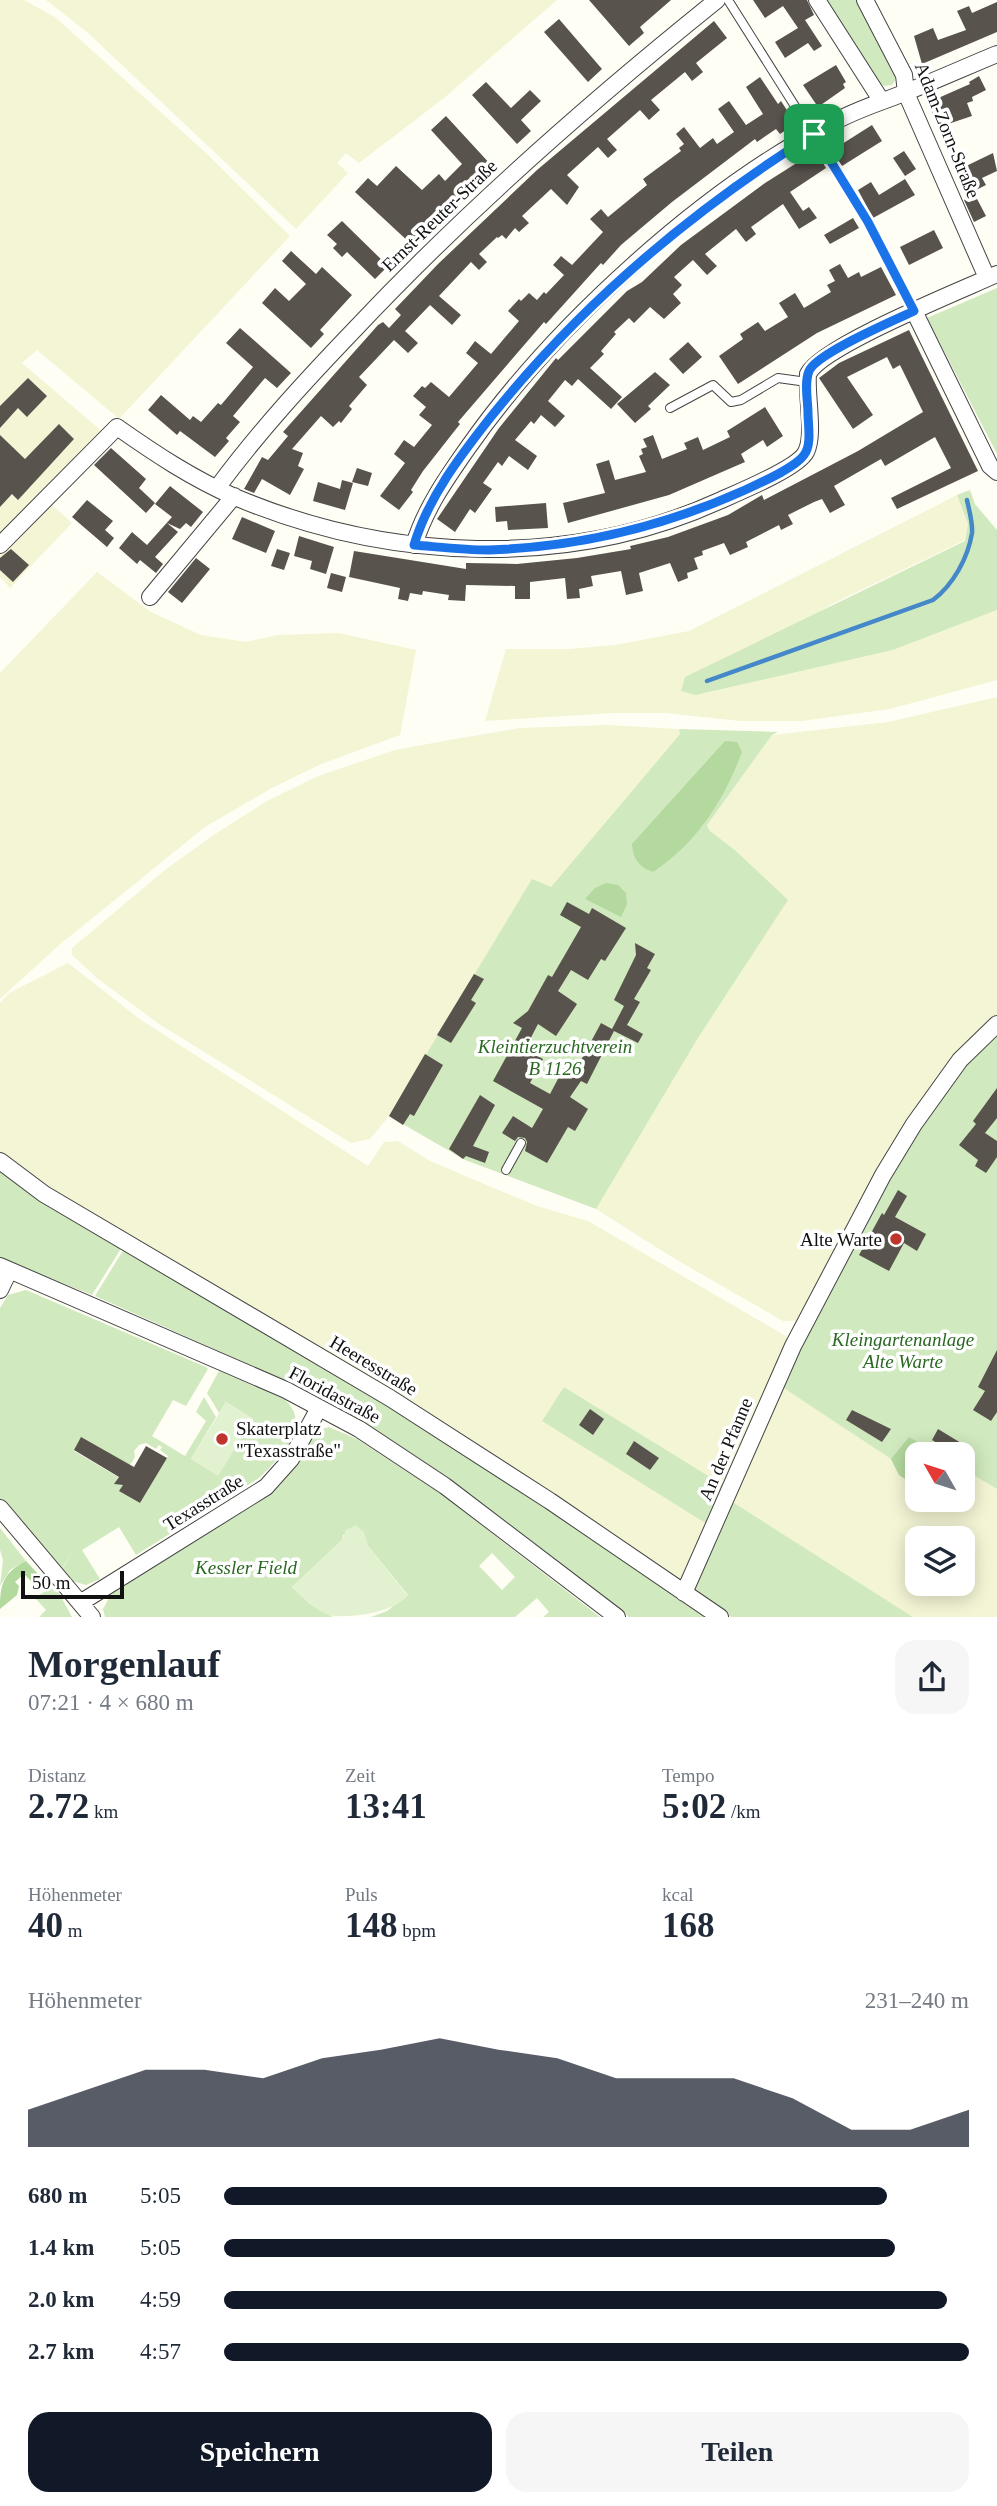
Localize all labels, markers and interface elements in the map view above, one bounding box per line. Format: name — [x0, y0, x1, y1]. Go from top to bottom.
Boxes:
street label: Adam-Zorn-Straße — [911, 59, 984, 201]
pin — [784, 104, 844, 164]
icon: arrive — [795, 115, 833, 153]
street label: Ernst-Reuter-Straße — [378, 155, 501, 276]
park label: Kleintierzuchtverein B 1126 — [477, 1036, 632, 1079]
place label: Alte Warte — [800, 1229, 882, 1250]
marker: Alte Warte — [888, 1231, 904, 1247]
park label: Kleingartenanlage Alte Warte — [831, 1329, 974, 1372]
street label: Heeresstraße — [326, 1331, 421, 1400]
street label: Floridastraße — [286, 1362, 384, 1427]
street label: An der Pfanne — [694, 1395, 757, 1504]
place label: Skaterplatz "Texasstraße" — [236, 1418, 341, 1461]
marker: Skaterplatz "Texasstraße" — [214, 1431, 230, 1447]
north arrow — [905, 1442, 975, 1512]
map controls — [905, 1442, 975, 1596]
street label: Texasstraße — [160, 1470, 247, 1535]
button: layers — [905, 1526, 975, 1596]
park label: Kessler Field — [194, 1557, 297, 1578]
scale bar — [21, 1568, 124, 1600]
text: 50 m — [32, 1572, 71, 1593]
button: share — [895, 1640, 969, 1714]
text: Morgenlauf — [28, 1643, 220, 1685]
text: 07:21 · 4 × 680 m — [28, 1690, 194, 1715]
text: Distanz — [28, 1765, 86, 1786]
text: Zeit — [345, 1765, 376, 1786]
text: Tempo — [662, 1765, 715, 1786]
text: 2.72 — [28, 1787, 89, 1826]
text: 13:41 — [345, 1787, 427, 1826]
text: 5:02 — [662, 1787, 726, 1826]
text: km — [89, 1801, 118, 1822]
text: /km — [726, 1801, 760, 1822]
text: Höhenmeter — [28, 1884, 122, 1905]
text: Puls — [345, 1884, 378, 1905]
text: kcal — [662, 1884, 694, 1905]
text: 40 — [28, 1906, 63, 1945]
text: 148 — [345, 1906, 398, 1945]
text: 168 — [662, 1906, 715, 1945]
text: m — [63, 1920, 83, 1941]
text: bpm — [398, 1920, 436, 1941]
text: Höhenmeter — [28, 1988, 142, 2013]
text: 231–240 m — [865, 1988, 969, 2013]
text: 680 m — [28, 2183, 87, 2208]
text: 5:05 — [140, 2183, 181, 2208]
text: 1.4 km — [28, 2235, 94, 2260]
text: 5:05 — [140, 2235, 181, 2260]
text: 2.0 km — [28, 2287, 94, 2312]
text: 4:59 — [140, 2287, 181, 2312]
text: 2.7 km — [28, 2339, 94, 2364]
text: 4:57 — [140, 2339, 181, 2364]
button: Speichern — [28, 2412, 492, 2492]
button: Teilen — [506, 2412, 969, 2492]

